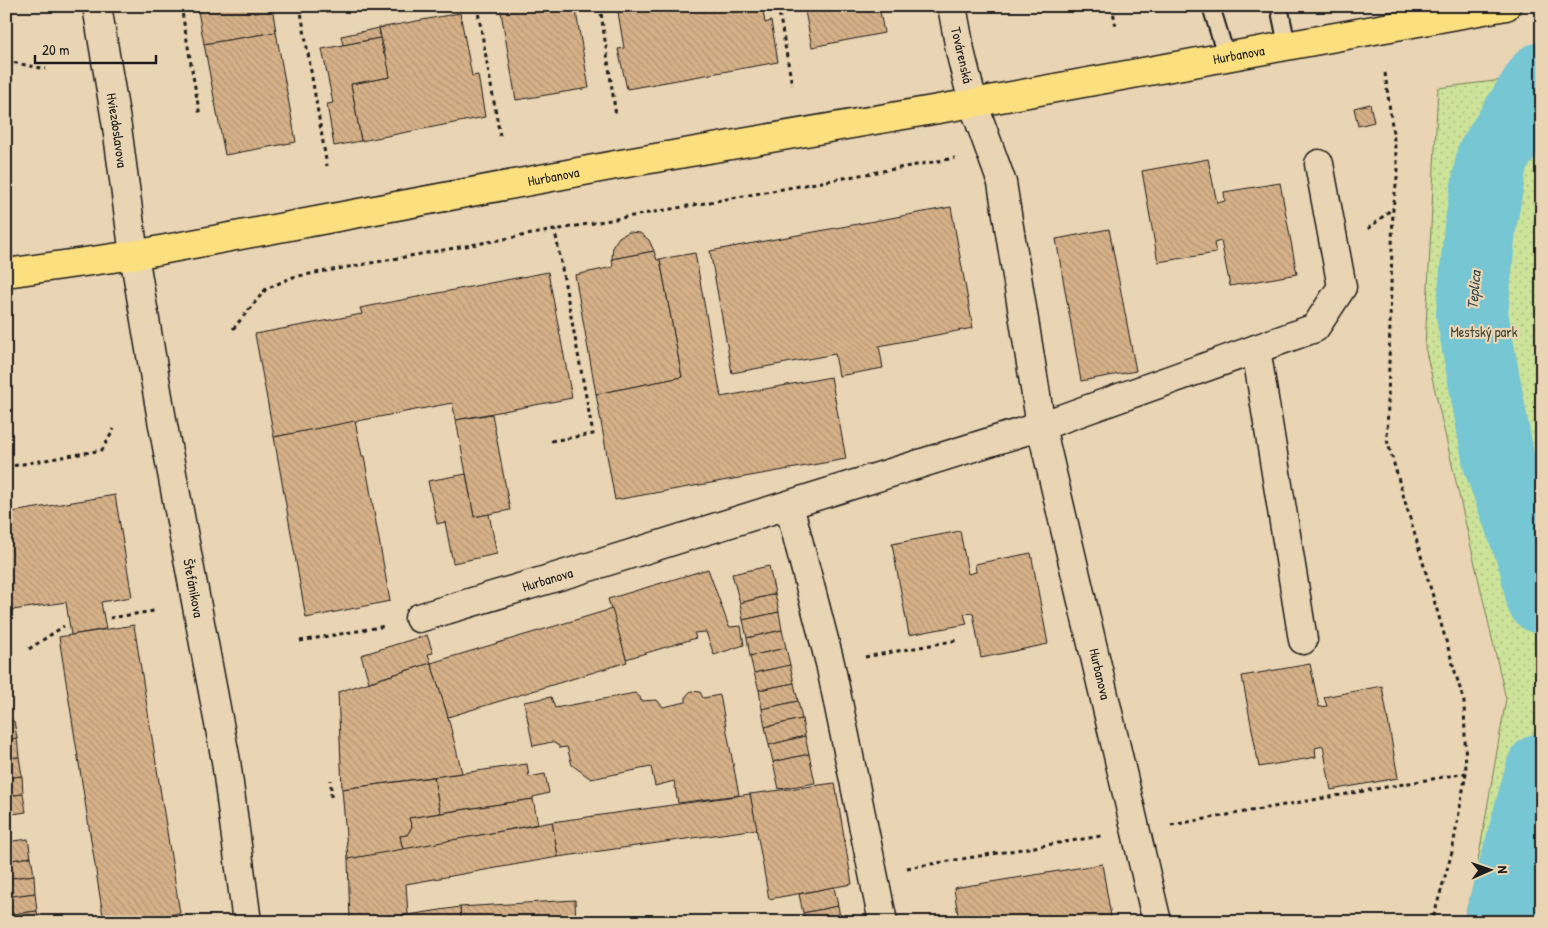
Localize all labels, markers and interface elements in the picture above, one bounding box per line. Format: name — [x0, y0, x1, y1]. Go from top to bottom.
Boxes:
street label: Továrenská — [947, 25, 978, 85]
scale bar — [35, 32, 156, 64]
text: 20 m — [42, 39, 69, 60]
street label: Hurbanova — [1211, 40, 1266, 68]
street label: Hviezdoslavova — [103, 92, 132, 169]
street label: Hurbanova — [526, 162, 581, 190]
water label: Teplica — [1461, 268, 1486, 310]
park label: Mestský park — [1450, 322, 1518, 342]
street label: Štefánikova — [179, 557, 209, 619]
street label: Hurbanova — [520, 562, 575, 596]
street label: Hurbanova — [1085, 646, 1116, 702]
north arrow — [1466, 846, 1516, 896]
text: N — [1494, 865, 1513, 874]

